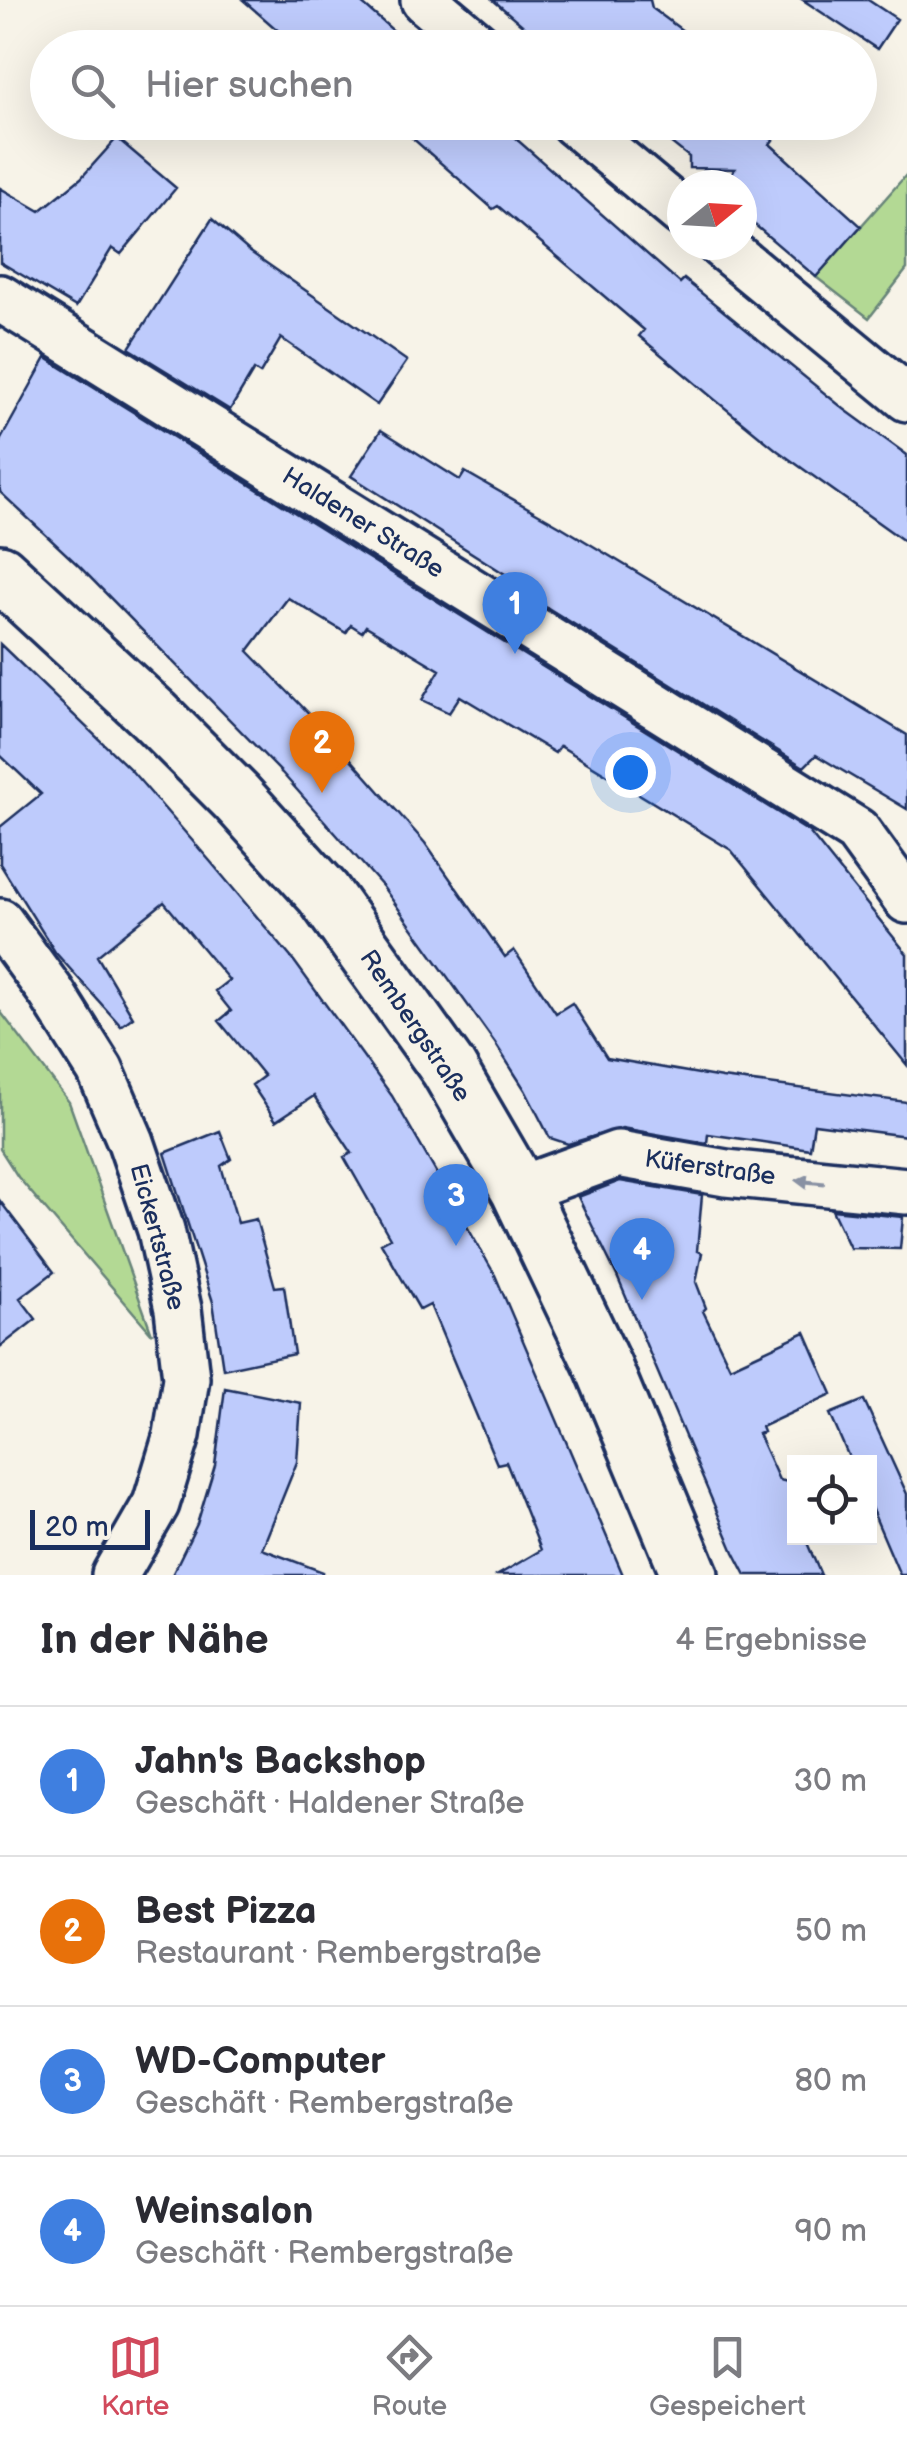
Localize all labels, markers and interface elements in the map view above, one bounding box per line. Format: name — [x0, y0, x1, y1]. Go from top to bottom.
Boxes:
search box — [30, 30, 877, 140]
icon: search — [65, 58, 120, 113]
text: Hier suchen — [145, 63, 353, 108]
north arrow — [667, 170, 757, 260]
street label: Haldener Straße — [276, 461, 450, 585]
pin: 1 — [482, 572, 548, 654]
pin: 2 — [290, 710, 354, 793]
your location — [605, 747, 656, 798]
street label: Rembergstraße — [353, 944, 477, 1108]
street label: Küferstraße — [643, 1143, 778, 1193]
street label: Eickertstraße — [123, 1160, 191, 1314]
pin: 3 — [424, 1164, 488, 1246]
one-way arrow — [794, 1173, 825, 1189]
pin: 4 — [610, 1218, 674, 1300]
map controls — [787, 1455, 877, 1545]
button: locate — [787, 1455, 877, 1545]
scale bar — [30, 1505, 150, 1550]
text: 20 m — [45, 1511, 109, 1544]
text: In der Nähe — [40, 1615, 269, 1666]
text: 4 Ergebnisse — [675, 1621, 867, 1660]
text: Jahn's Backshop — [135, 1739, 426, 1784]
text: 1 — [66, 1762, 79, 1801]
text: 30 m — [793, 1762, 867, 1801]
text: Geschäft · Haldener Straße — [135, 1784, 525, 1823]
text: Best Pizza — [135, 1889, 317, 1934]
text: 2 — [63, 1912, 82, 1951]
text: 50 m — [795, 1912, 867, 1951]
text: Restaurant · Rembergstraße — [135, 1934, 542, 1973]
text: WD-Computer — [135, 2039, 385, 2084]
text: 3 — [63, 2062, 82, 2101]
text: 80 m — [794, 2062, 867, 2101]
text: Geschäft · Rembergstraße — [135, 2084, 514, 2123]
text: Weinsalon — [135, 2189, 313, 2234]
text: 4 — [63, 2212, 82, 2251]
text: 90 m — [795, 2212, 867, 2251]
text: Geschäft · Rembergstraße — [135, 2234, 514, 2273]
tab: Karte — [101, 2330, 169, 2423]
tab: Route — [372, 2330, 447, 2423]
tab: Gespeichert — [649, 2330, 806, 2423]

